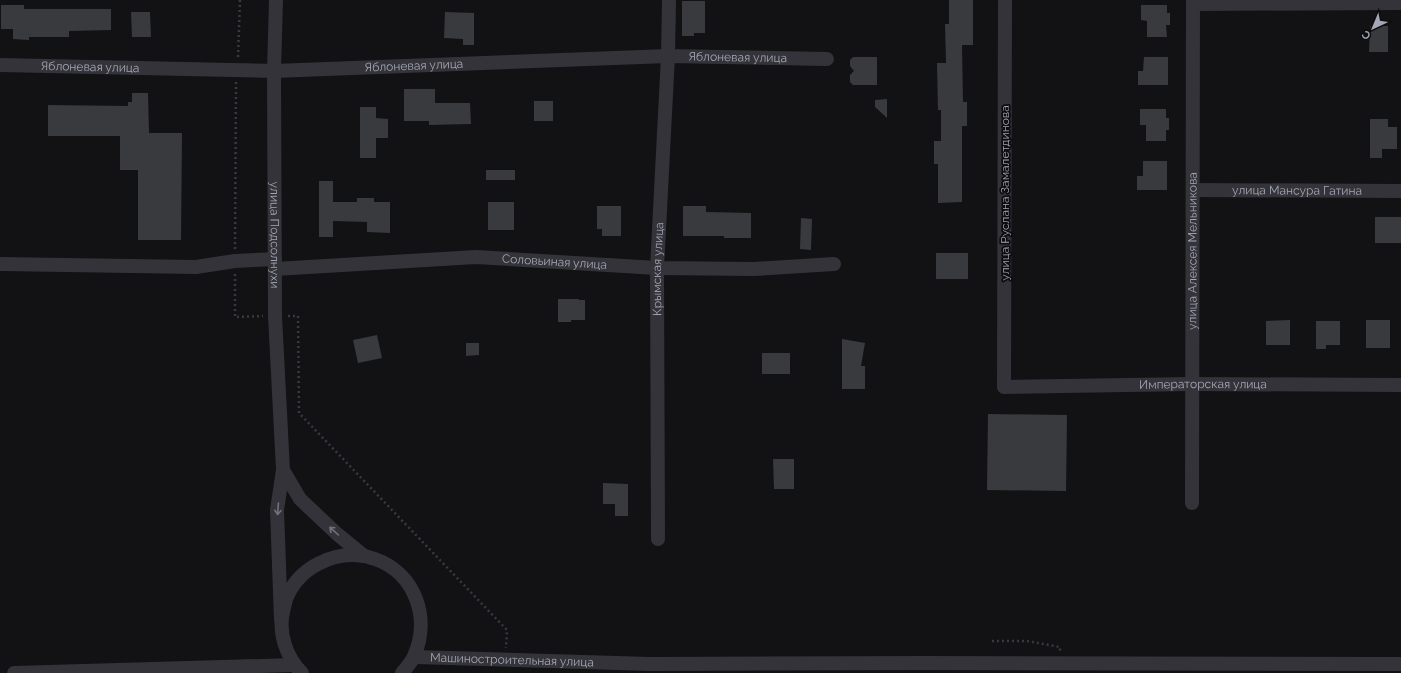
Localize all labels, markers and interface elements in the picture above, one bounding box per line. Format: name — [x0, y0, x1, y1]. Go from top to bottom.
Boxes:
north arrow — [1353, 8, 1393, 48]
text: С — [1359, 27, 1374, 42]
street label: Яблоневая улица — [688, 49, 787, 65]
street label: Яблоневая улица — [364, 57, 464, 75]
street label: Яблоневая улица — [40, 59, 140, 75]
street label: улица Руслана Замалетдинова — [998, 105, 1012, 281]
street label: улица Алексея Мельникова — [1185, 172, 1200, 330]
street label: улица Подсолнухи — [267, 182, 282, 288]
street label: улица Мансура Гатина — [1232, 183, 1362, 198]
street label: Крымская улица — [650, 222, 666, 316]
street label: Соловьиная улица — [502, 252, 607, 272]
street label: Императорская улица — [1139, 377, 1267, 392]
one-way arrow — [274, 502, 282, 515]
one-way arrow — [328, 526, 339, 535]
street label: Машиностроительная улица — [430, 650, 594, 669]

